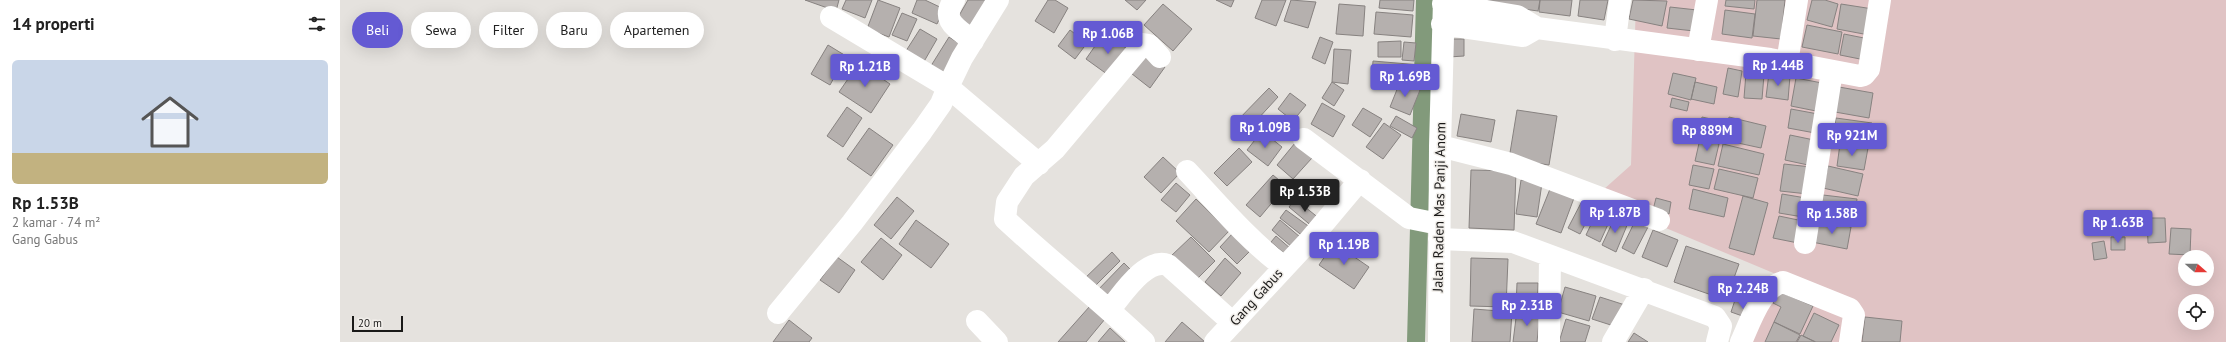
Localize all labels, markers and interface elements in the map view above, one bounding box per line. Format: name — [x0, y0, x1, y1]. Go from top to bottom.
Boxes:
chip: Beli — [352, 12, 403, 48]
chip: Sewa — [411, 12, 471, 48]
chip: Filter — [479, 12, 538, 48]
chip: Baru — [546, 12, 602, 48]
chip: Apartemen — [610, 12, 704, 48]
text: 14 properti — [12, 13, 95, 35]
icon: filters — [306, 13, 328, 35]
pin: Rp 1.06B — [1067, 21, 1149, 55]
text: Rp 1.06B — [1082, 25, 1134, 42]
pin: Rp 1.44B — [1737, 53, 1819, 87]
pin: Rp 1.21B — [824, 54, 906, 88]
text: Rp 1.44B — [1752, 57, 1804, 74]
text: Rp 1.21B — [839, 58, 891, 75]
pin: Rp 1.69B — [1364, 64, 1446, 98]
text: Rp 1.69B — [1379, 68, 1431, 85]
icon: home — [134, 86, 206, 158]
pin: Rp 1.09B — [1224, 115, 1306, 149]
pin: Rp 889M — [1670, 118, 1744, 152]
text: Rp 1.09B — [1239, 119, 1291, 136]
street label: Jalan Raden Mas Panji Anom — [1429, 122, 1449, 293]
text: Rp 889M — [1682, 122, 1732, 139]
pin: Rp 921M — [1815, 123, 1889, 157]
text: Rp 921M — [1827, 127, 1877, 144]
pin: Rp 1.53B — [1264, 179, 1346, 213]
text: Rp 1.53B — [1279, 183, 1331, 200]
text: Rp 1.53B — [12, 192, 79, 214]
pin: Rp 1.87B — [1574, 200, 1656, 234]
pin: Rp 1.58B — [1791, 201, 1873, 235]
text: Rp 1.87B — [1589, 204, 1641, 221]
text: Rp 1.58B — [1806, 205, 1858, 222]
pin: Rp 1.63B — [2077, 210, 2159, 244]
text: 2 kamar · 74 m² — [12, 214, 100, 231]
text: Rp 1.63B — [2092, 214, 2144, 231]
text: Gang Gabus — [12, 231, 78, 248]
pin: Rp 1.19B — [1303, 232, 1385, 266]
text: Rp 1.19B — [1318, 236, 1370, 253]
north arrow — [2178, 250, 2214, 286]
map controls — [2178, 250, 2214, 330]
street label: Gang Gabus — [1226, 265, 1286, 329]
pin: Rp 2.24B — [1702, 276, 1784, 310]
text: Rp 2.24B — [1717, 280, 1769, 297]
pin: Rp 2.31B — [1486, 293, 1568, 327]
button: locate — [2178, 294, 2214, 330]
text: Rp 2.31B — [1501, 297, 1553, 314]
scale bar — [352, 314, 403, 333]
text: 20 m — [358, 316, 382, 330]

